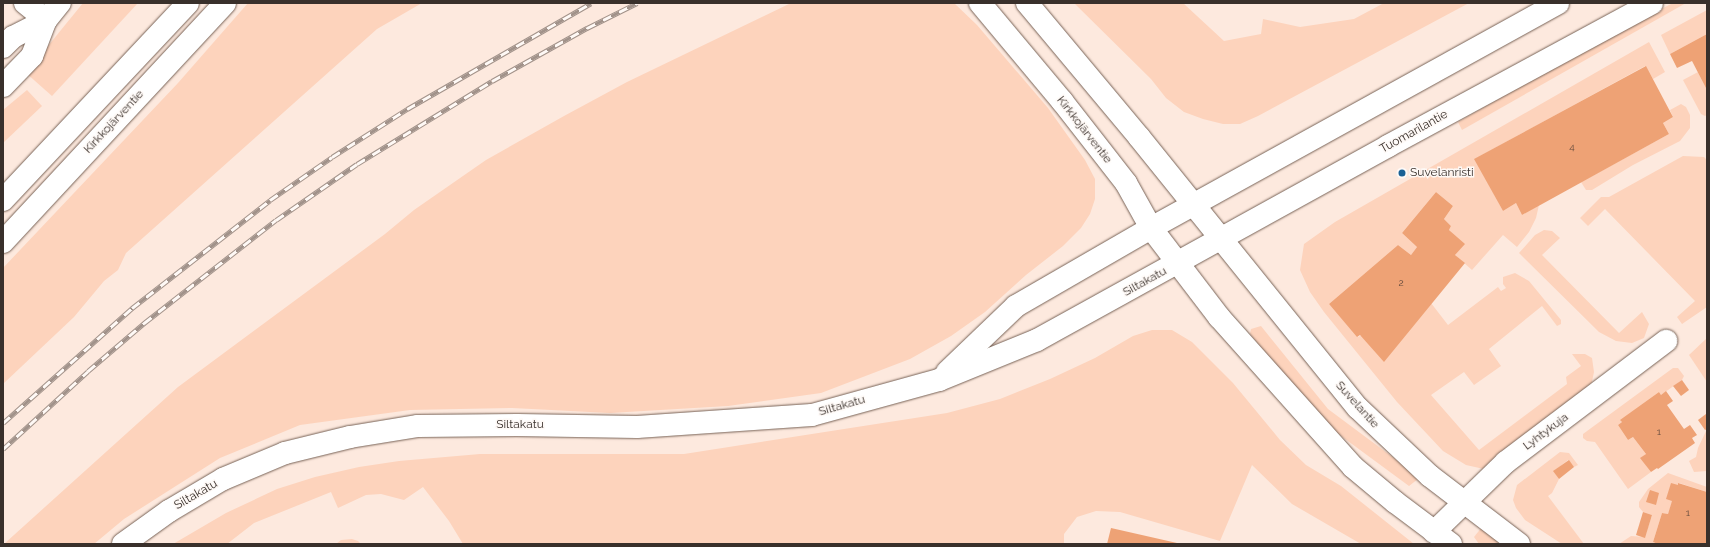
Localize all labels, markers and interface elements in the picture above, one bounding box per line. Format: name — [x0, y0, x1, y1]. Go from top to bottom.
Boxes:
street label: Kirkkojärventie — [81, 87, 147, 157]
street label: Kirkkojärventie — [1053, 94, 1115, 166]
street label: Tuomarilantie — [1378, 107, 1450, 157]
house number: 4 — [1569, 141, 1575, 153]
place label: Suvelanristi — [1410, 166, 1474, 180]
marker: Suvelanristi — [1397, 168, 1407, 178]
street label: Siltakatu — [1121, 264, 1169, 300]
house number: 2 — [1398, 277, 1404, 289]
street label: Suvelantie — [1332, 379, 1382, 431]
street label: Siltakatu — [817, 393, 867, 419]
street label: Lyhtykuja — [1521, 410, 1571, 454]
street label: Siltakatu — [496, 418, 544, 432]
house number: 1 — [1657, 426, 1661, 438]
street label: Siltakatu — [172, 477, 220, 513]
house number: 1 — [1686, 507, 1690, 519]

